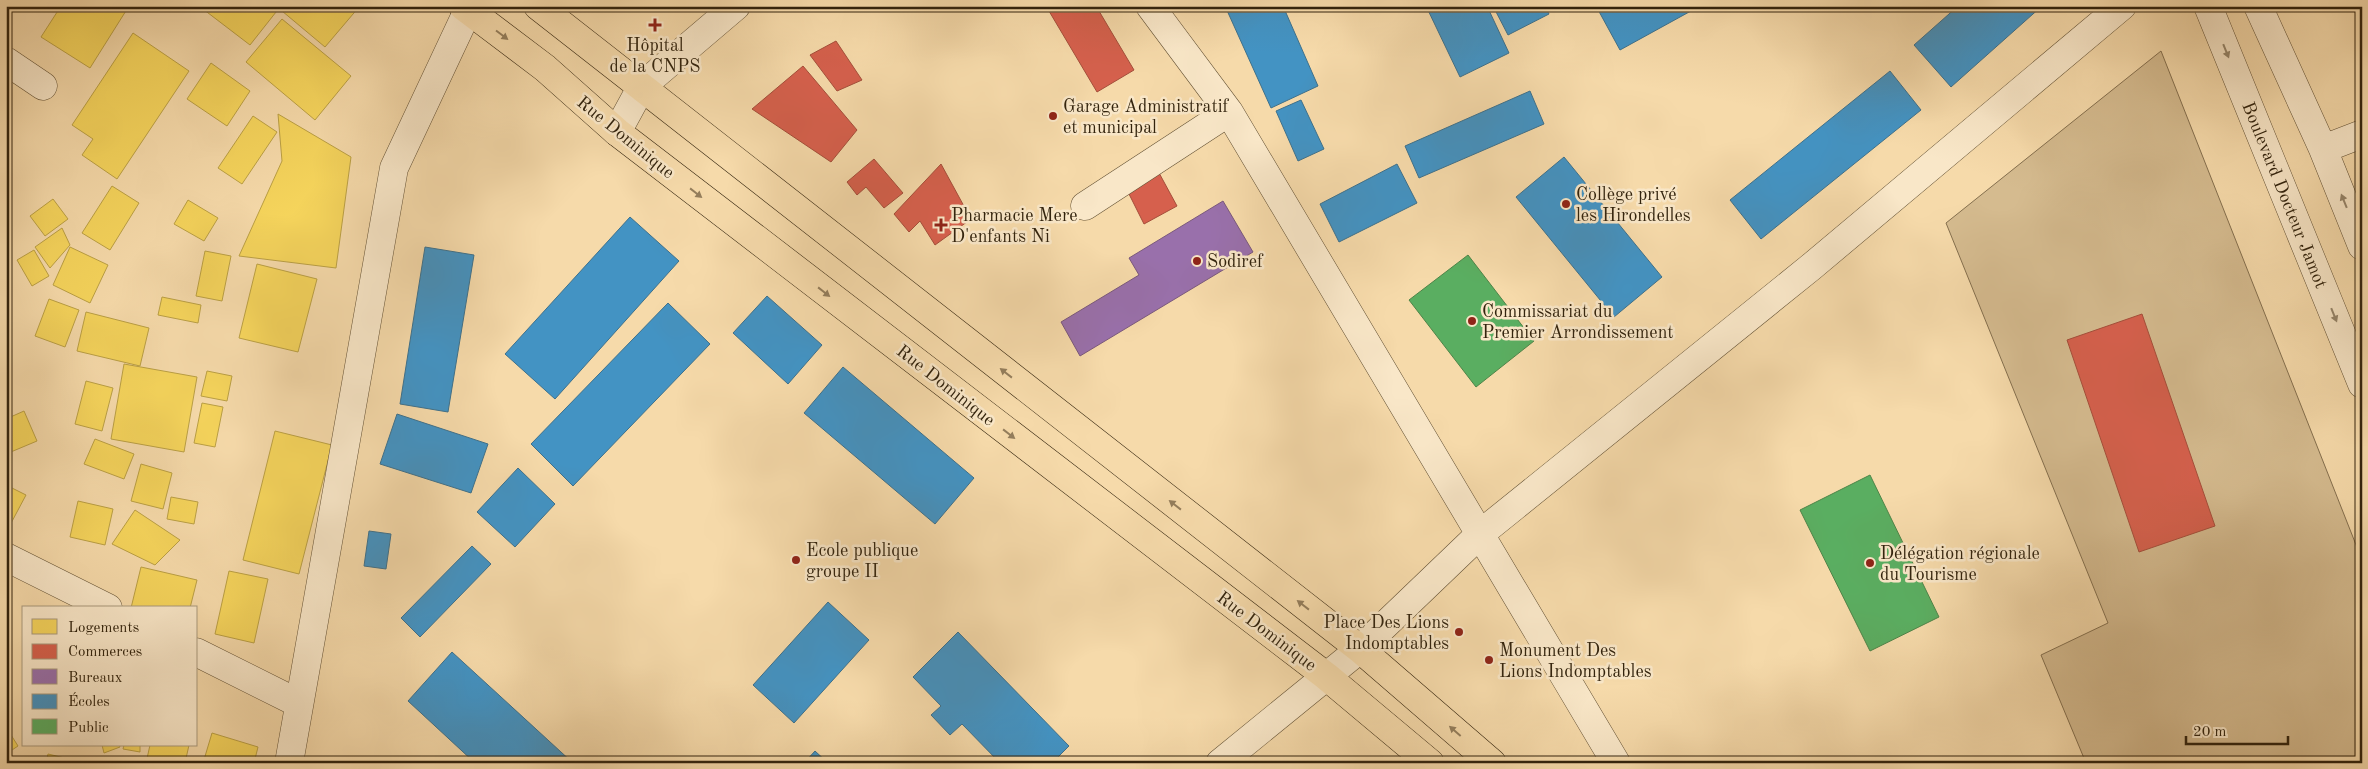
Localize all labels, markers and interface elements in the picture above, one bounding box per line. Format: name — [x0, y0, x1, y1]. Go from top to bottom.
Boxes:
marker: Hôpital de la CNPS — [648, 18, 662, 32]
one-way arrow — [495, 30, 509, 40]
place label: Hôpital de la CNPS — [610, 37, 700, 76]
one-way arrow — [2223, 44, 2230, 59]
street label: Rue Dominique — [573, 93, 677, 182]
place label: Garage Administratif et municipal — [1063, 98, 1230, 137]
street label: Boulevard Docteur Jamot — [2238, 100, 2330, 291]
marker: Garage Administratif et municipal — [1047, 110, 1059, 122]
place label: Collège privé les Hirondelles — [1576, 186, 1691, 225]
one-way arrow — [689, 187, 702, 198]
one-way arrow — [2340, 193, 2347, 208]
marker: Collège privé les Hirondelles — [1560, 198, 1572, 210]
place label: Pharmacie Mere D'enfants Ni — [951, 207, 1078, 246]
marker: Pharmacie Mere D'enfants Ni — [935, 219, 947, 231]
place label: Sodiref — [1207, 253, 1264, 271]
marker: Sodiref — [1191, 255, 1203, 267]
one-way arrow — [817, 287, 831, 297]
place label: Commissariat du Premier Arrondissement — [1482, 303, 1674, 342]
one-way arrow — [2330, 308, 2338, 322]
marker: Commissariat du Premier Arrondissement — [1466, 315, 1478, 327]
street label: Rue Dominique — [893, 342, 998, 430]
one-way arrow — [999, 367, 1012, 378]
one-way arrow — [1002, 428, 1015, 439]
one-way arrow — [1169, 500, 1182, 511]
place label: Ecole publique groupe II — [806, 542, 918, 581]
place label: Délégation régionale du Tourisme — [1880, 545, 2040, 584]
marker: Ecole publique groupe II — [790, 554, 802, 566]
marker: Délégation régionale du Tourisme — [1864, 557, 1876, 569]
street label: Rue Dominique — [1213, 589, 1320, 675]
one-way arrow — [1296, 600, 1310, 610]
legend — [22, 606, 198, 746]
place label: Place Des Lions Indomptables — [1323, 614, 1449, 653]
text: Logements — [68, 621, 139, 636]
marker: Place Des Lions Indomptables — [1453, 626, 1465, 638]
place label: Monument Des Lions Indomptables — [1499, 642, 1652, 681]
text: Commerces — [68, 645, 142, 660]
marker: Monument Des Lions Indomptables — [1483, 654, 1495, 666]
text: Bureaux — [68, 671, 123, 686]
text: Écoles — [68, 692, 110, 710]
scale bar — [2186, 714, 2288, 746]
text: Public — [68, 721, 109, 736]
one-way arrow — [1450, 725, 1462, 737]
text: 20 m — [2193, 725, 2227, 740]

